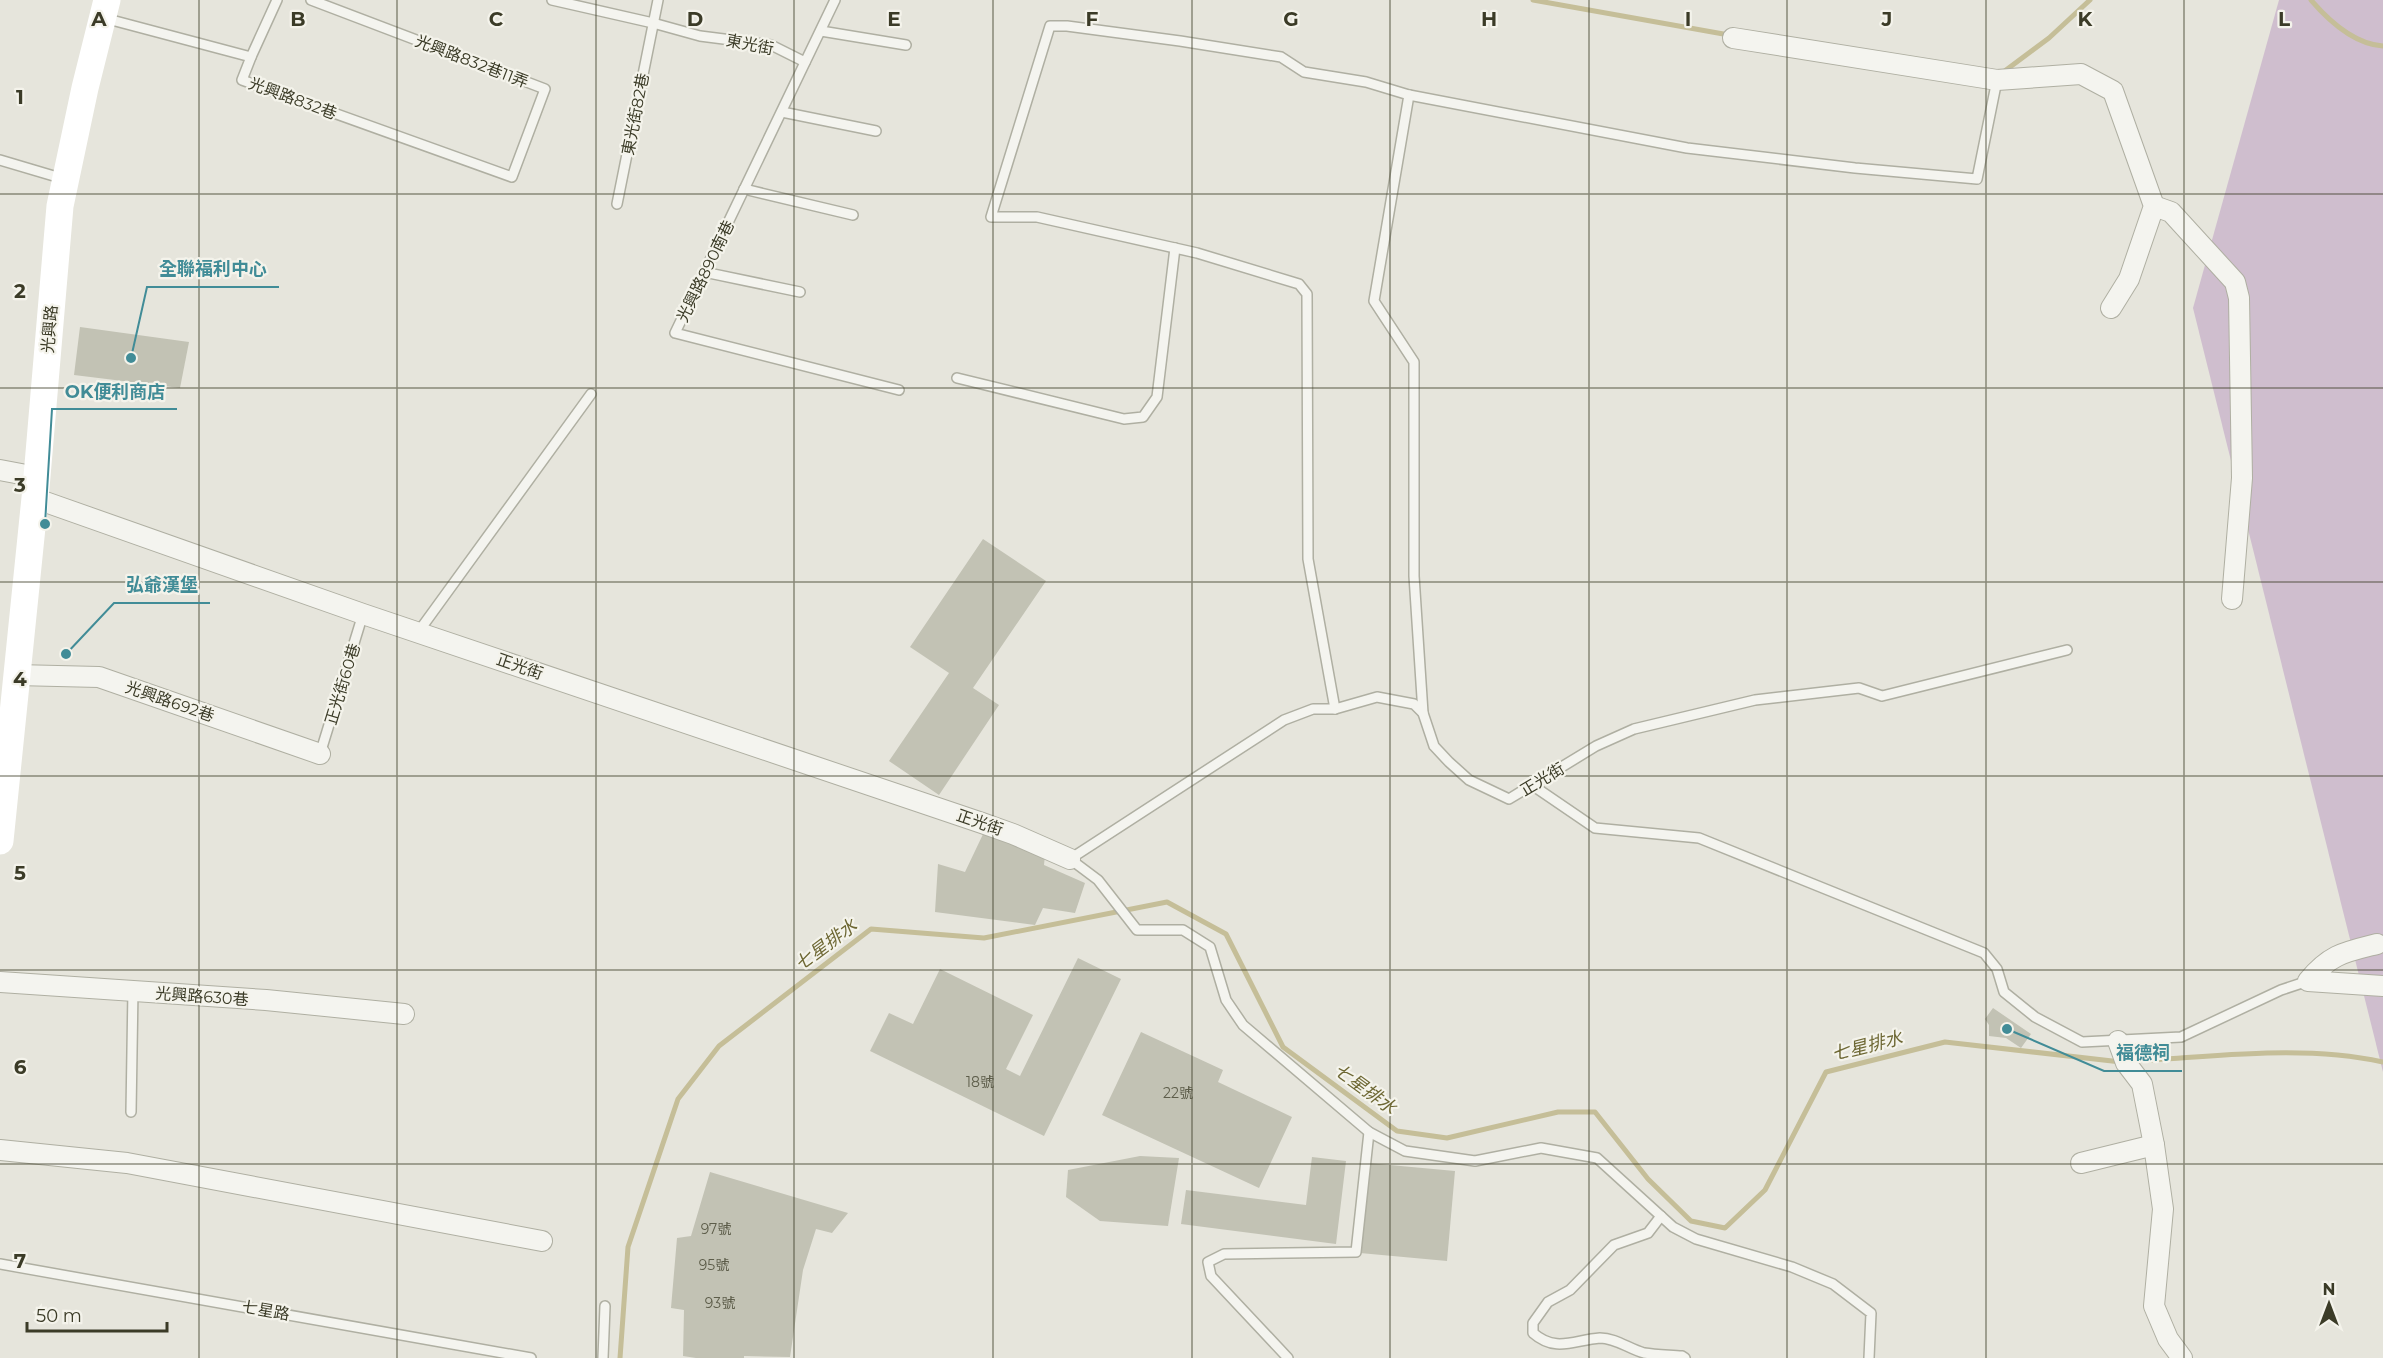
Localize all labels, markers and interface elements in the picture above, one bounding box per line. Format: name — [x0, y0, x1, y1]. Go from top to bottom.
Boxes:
text: A — [90, 7, 107, 31]
text: B — [290, 7, 306, 31]
text: C — [489, 7, 504, 31]
text: D — [687, 7, 703, 31]
text: E — [887, 7, 901, 31]
text: F — [1086, 7, 1099, 31]
text: G — [1283, 7, 1299, 31]
text: H — [1481, 7, 1497, 31]
text: I — [1685, 7, 1691, 31]
text: J — [1881, 7, 1892, 31]
text: K — [2078, 7, 2094, 31]
text: L — [2278, 7, 2290, 31]
street label: 光興路832巷11弄 — [412, 31, 531, 92]
street label: 東光街 — [725, 31, 775, 58]
street label: 東光街82巷 — [618, 71, 653, 157]
street label: 光興路832巷 — [246, 74, 339, 123]
text: 1 — [16, 85, 24, 109]
street label: 光興路890南巷 — [673, 217, 738, 325]
callout: 全聯福利中心 — [147, 251, 279, 287]
text: 全聯福利中心 — [159, 258, 267, 280]
text: 2 — [14, 279, 26, 303]
street label: 光興路 — [38, 304, 61, 354]
callout: OK便利商店 — [52, 373, 177, 409]
text: OK便利商店 — [65, 381, 165, 403]
text: 3 — [13, 473, 26, 497]
callout: 弘爺漢堡 — [114, 567, 210, 603]
text: 弘爺漢堡 — [126, 574, 198, 596]
street label: 正光街60巷 — [321, 641, 364, 727]
street label: 正光街 — [494, 650, 546, 683]
text: 4 — [13, 667, 27, 691]
street label: 光興路692巷 — [123, 677, 217, 726]
street label: 正光街 — [1517, 759, 1568, 800]
street label: 正光街 — [954, 806, 1006, 839]
text: 5 — [14, 861, 26, 885]
water label: 七星排水 — [791, 914, 862, 975]
street label: 光興路630巷 — [155, 984, 249, 1009]
water label: 七星排水 — [1829, 1026, 1906, 1065]
callout: 福德祠 — [2104, 1035, 2182, 1071]
text: 福德祠 — [2116, 1042, 2170, 1064]
text: 6 — [14, 1055, 27, 1079]
water label: 七星排水 — [1329, 1059, 1401, 1120]
house number: 18號 — [966, 1073, 994, 1091]
house number: 22號 — [1163, 1084, 1193, 1102]
house number: 97號 — [701, 1220, 731, 1238]
text: 7 — [14, 1249, 26, 1273]
house number: 95號 — [699, 1256, 729, 1274]
north arrow — [2299, 1274, 2359, 1334]
text: N — [2323, 1280, 2335, 1299]
house number: 93號 — [705, 1294, 735, 1312]
scale bar — [27, 1295, 166, 1333]
street label: 七星路 — [241, 1297, 291, 1324]
text: 50 m — [36, 1305, 82, 1327]

